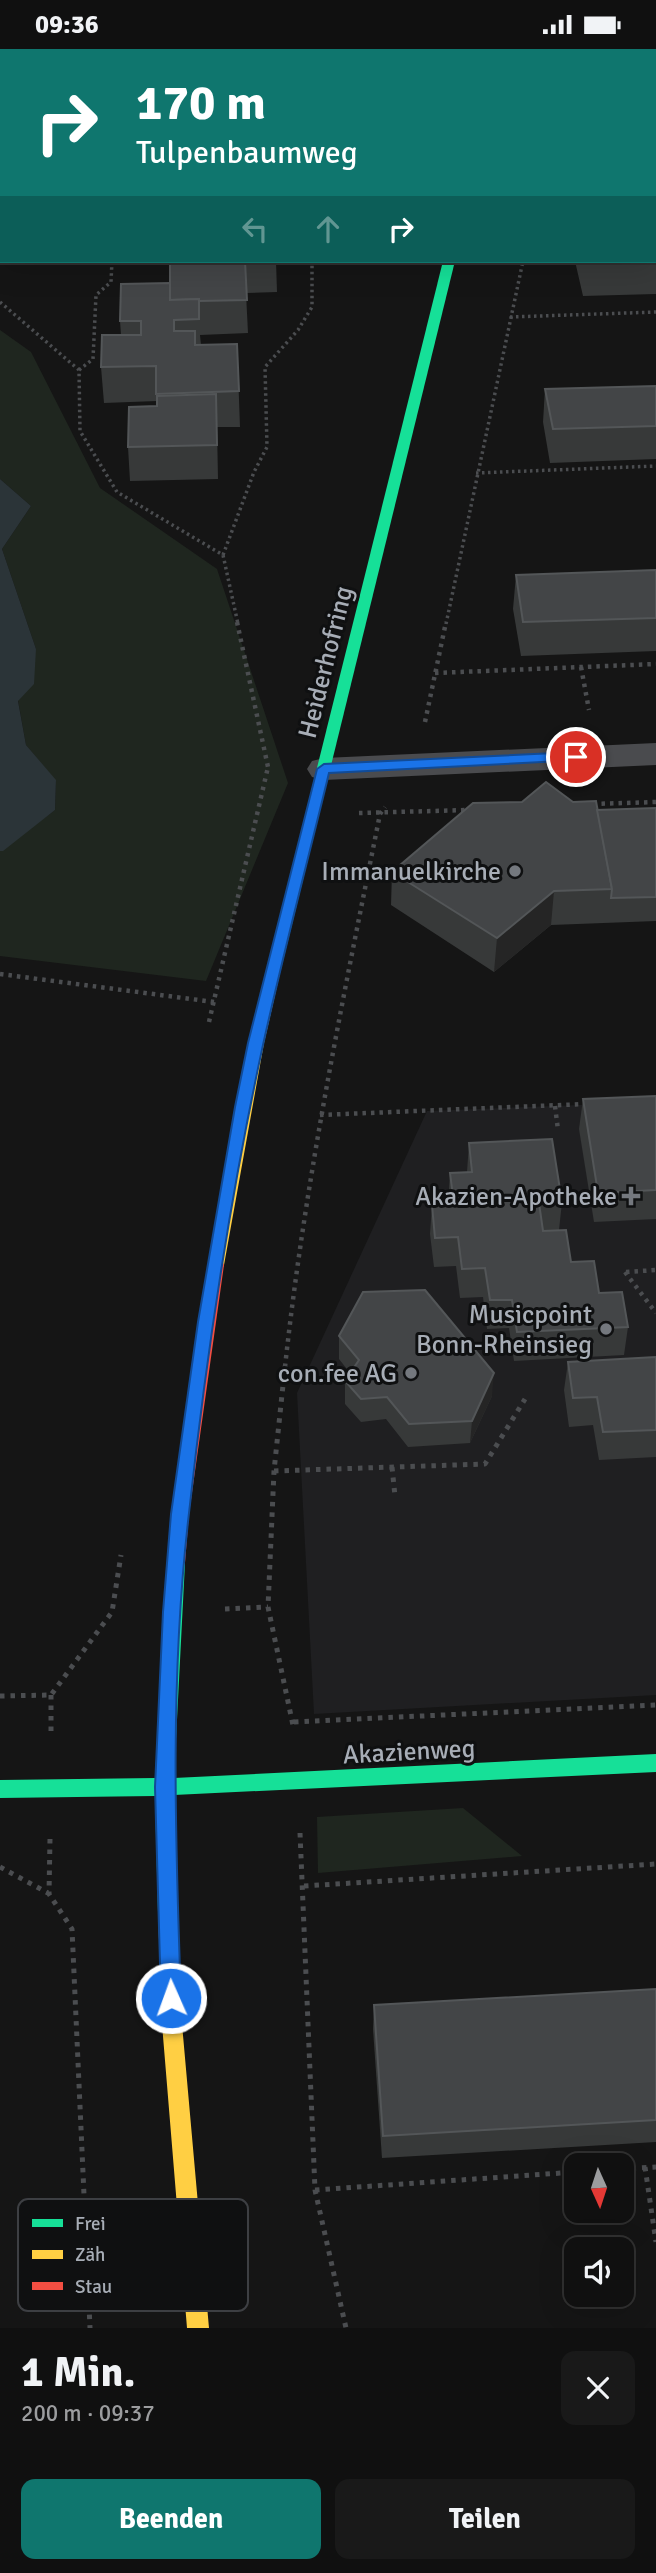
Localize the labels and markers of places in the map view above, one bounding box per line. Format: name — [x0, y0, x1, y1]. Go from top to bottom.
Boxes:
pin — [546, 727, 606, 787]
place label: Immanuelkirche — [321, 856, 501, 888]
marker: Immanuelkirche — [507, 863, 523, 879]
place label: Akazien-Apotheke — [415, 1181, 617, 1213]
marker: Akazien-Apotheke — [623, 1188, 639, 1204]
place label: Musicpoint Bonn-Rheinsieg — [416, 1299, 592, 1361]
marker: Musicpoint Bonn-Rheinsieg — [598, 1321, 614, 1337]
place label: con.fee AG — [278, 1358, 397, 1390]
marker: con.fee AG — [403, 1365, 419, 1381]

